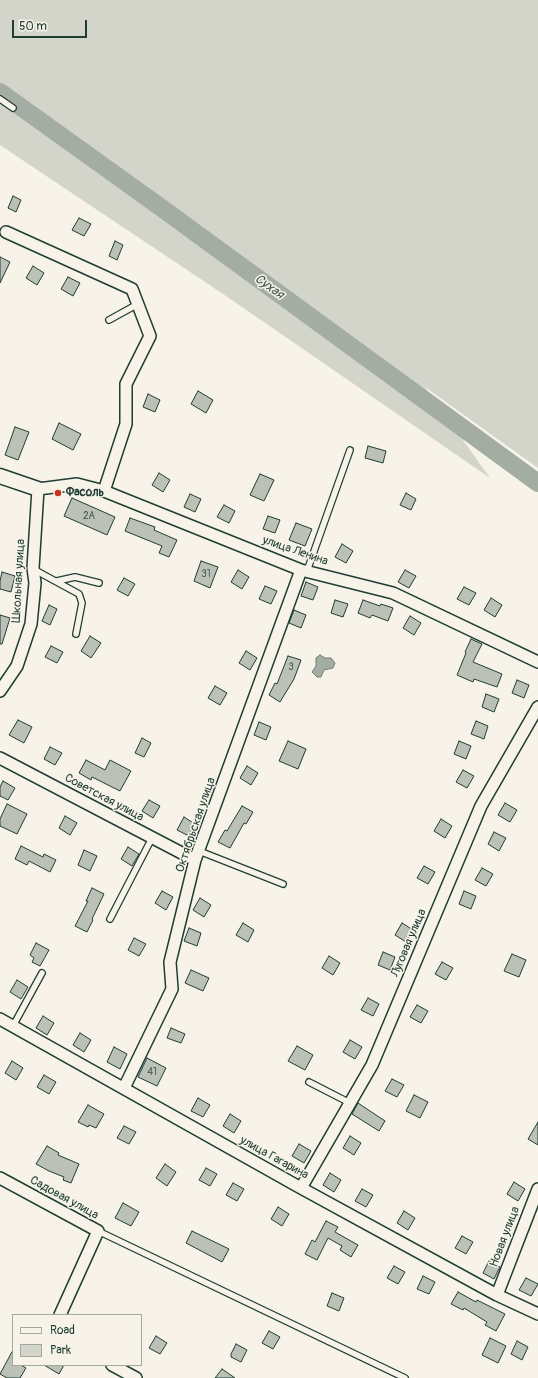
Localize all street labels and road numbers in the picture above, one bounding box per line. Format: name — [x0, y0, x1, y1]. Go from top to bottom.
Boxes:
street label: улица Ленина — [260, 533, 330, 569]
street label: Школьная улица — [10, 539, 28, 623]
street label: Советская улица — [62, 771, 146, 825]
street label: Октябрьская улица — [173, 776, 219, 874]
street label: Луговая улица — [388, 907, 430, 979]
street label: улица Гагарина — [237, 1133, 311, 1183]
street label: Садовая улица — [27, 1173, 101, 1223]
street label: Новая улица — [487, 1205, 523, 1269]

